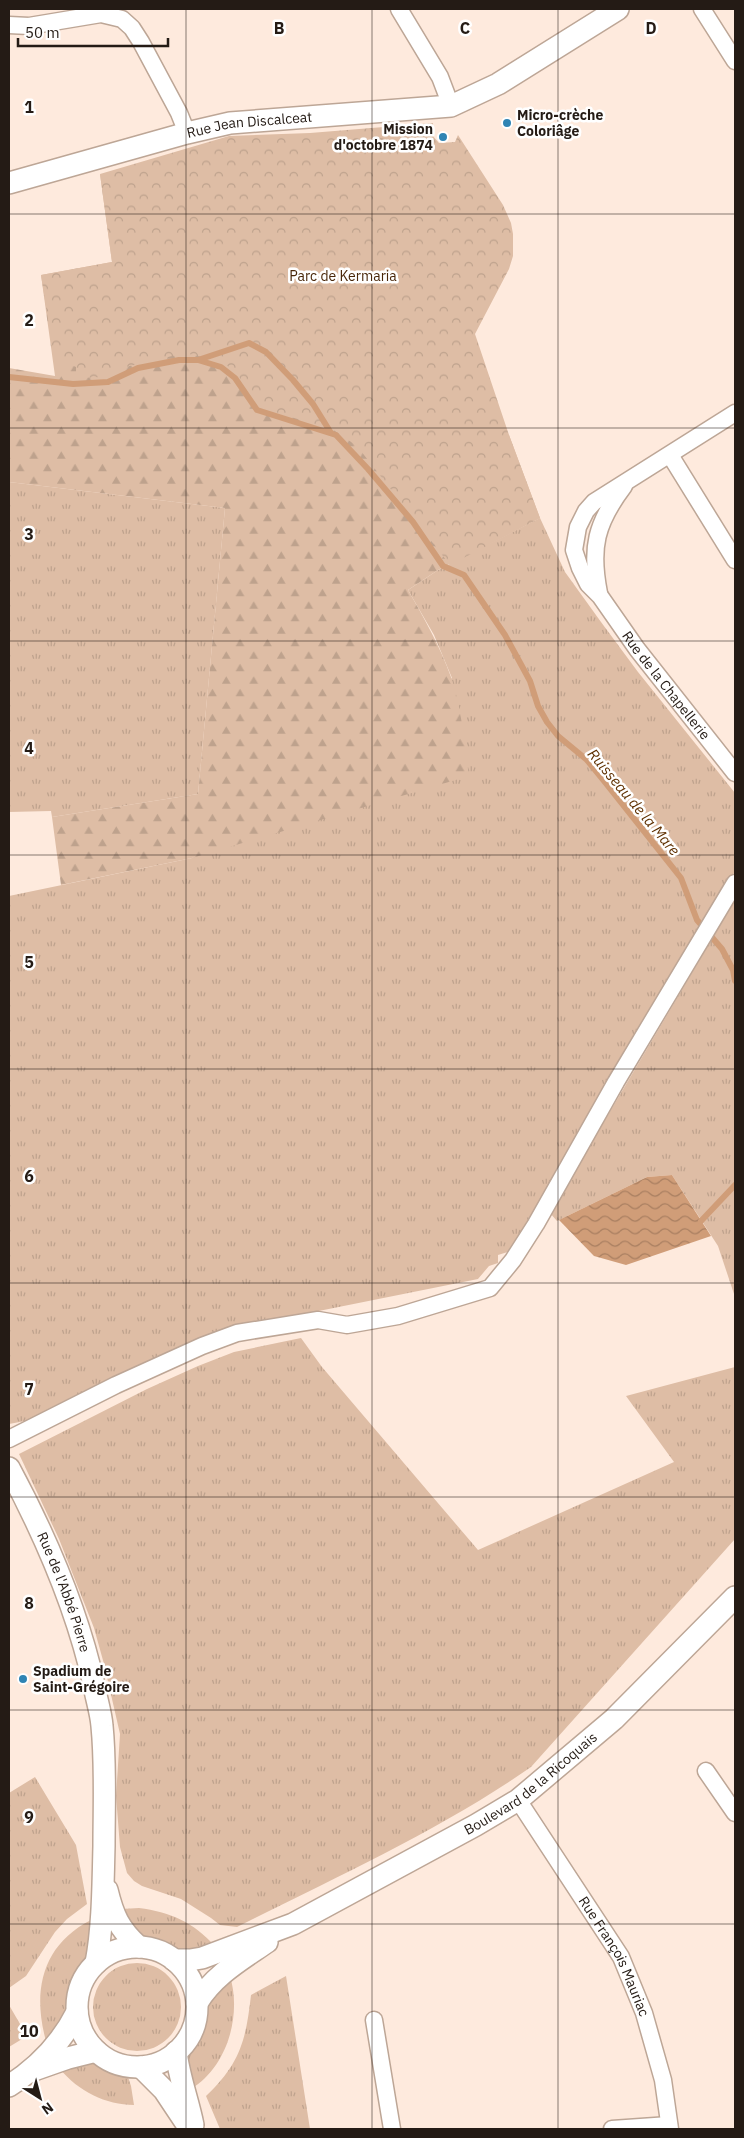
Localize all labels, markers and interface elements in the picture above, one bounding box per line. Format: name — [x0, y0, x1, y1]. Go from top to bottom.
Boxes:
scale bar — [18, 15, 168, 47]
text: B — [274, 18, 285, 38]
text: C — [460, 18, 470, 38]
text: D — [645, 18, 657, 38]
text: 50 m — [25, 23, 60, 42]
text: 1 — [24, 97, 34, 117]
place label: Micro-crèche Coloriâge — [517, 106, 603, 140]
street label: Rue Jean Discalceat — [185, 108, 313, 142]
marker: Micro-crèche Coloriâge — [501, 117, 513, 129]
place label: Mission d'octobre 1874 — [334, 120, 433, 154]
marker: Mission d'octobre 1874 — [437, 131, 449, 143]
park label: Parc de Kermaria — [289, 267, 397, 285]
text: 2 — [24, 310, 34, 330]
text: 3 — [24, 524, 34, 544]
street label: Rue de la Chapellerie — [618, 627, 714, 744]
text: 4 — [24, 738, 34, 758]
water label: Ruisseau de la Mare — [584, 745, 684, 860]
text: 5 — [24, 952, 34, 972]
text: 6 — [24, 1166, 34, 1186]
text: 7 — [24, 1379, 34, 1399]
street label: Rue de l'Abbé Pierre — [33, 1529, 95, 1655]
text: 8 — [24, 1593, 34, 1613]
place label: Spadium de Saint-Grégoire — [33, 1662, 130, 1696]
marker: Spadium de Saint-Grégoire — [17, 1673, 29, 1685]
street label: Boulevard de la Ricoquais — [461, 1728, 601, 1839]
text: 9 — [24, 1807, 34, 1827]
street label: Rue François Mauriac — [575, 1893, 653, 2019]
text: 10 — [19, 2021, 39, 2041]
north arrow — [15, 2073, 65, 2123]
text: N — [38, 2098, 57, 2119]

